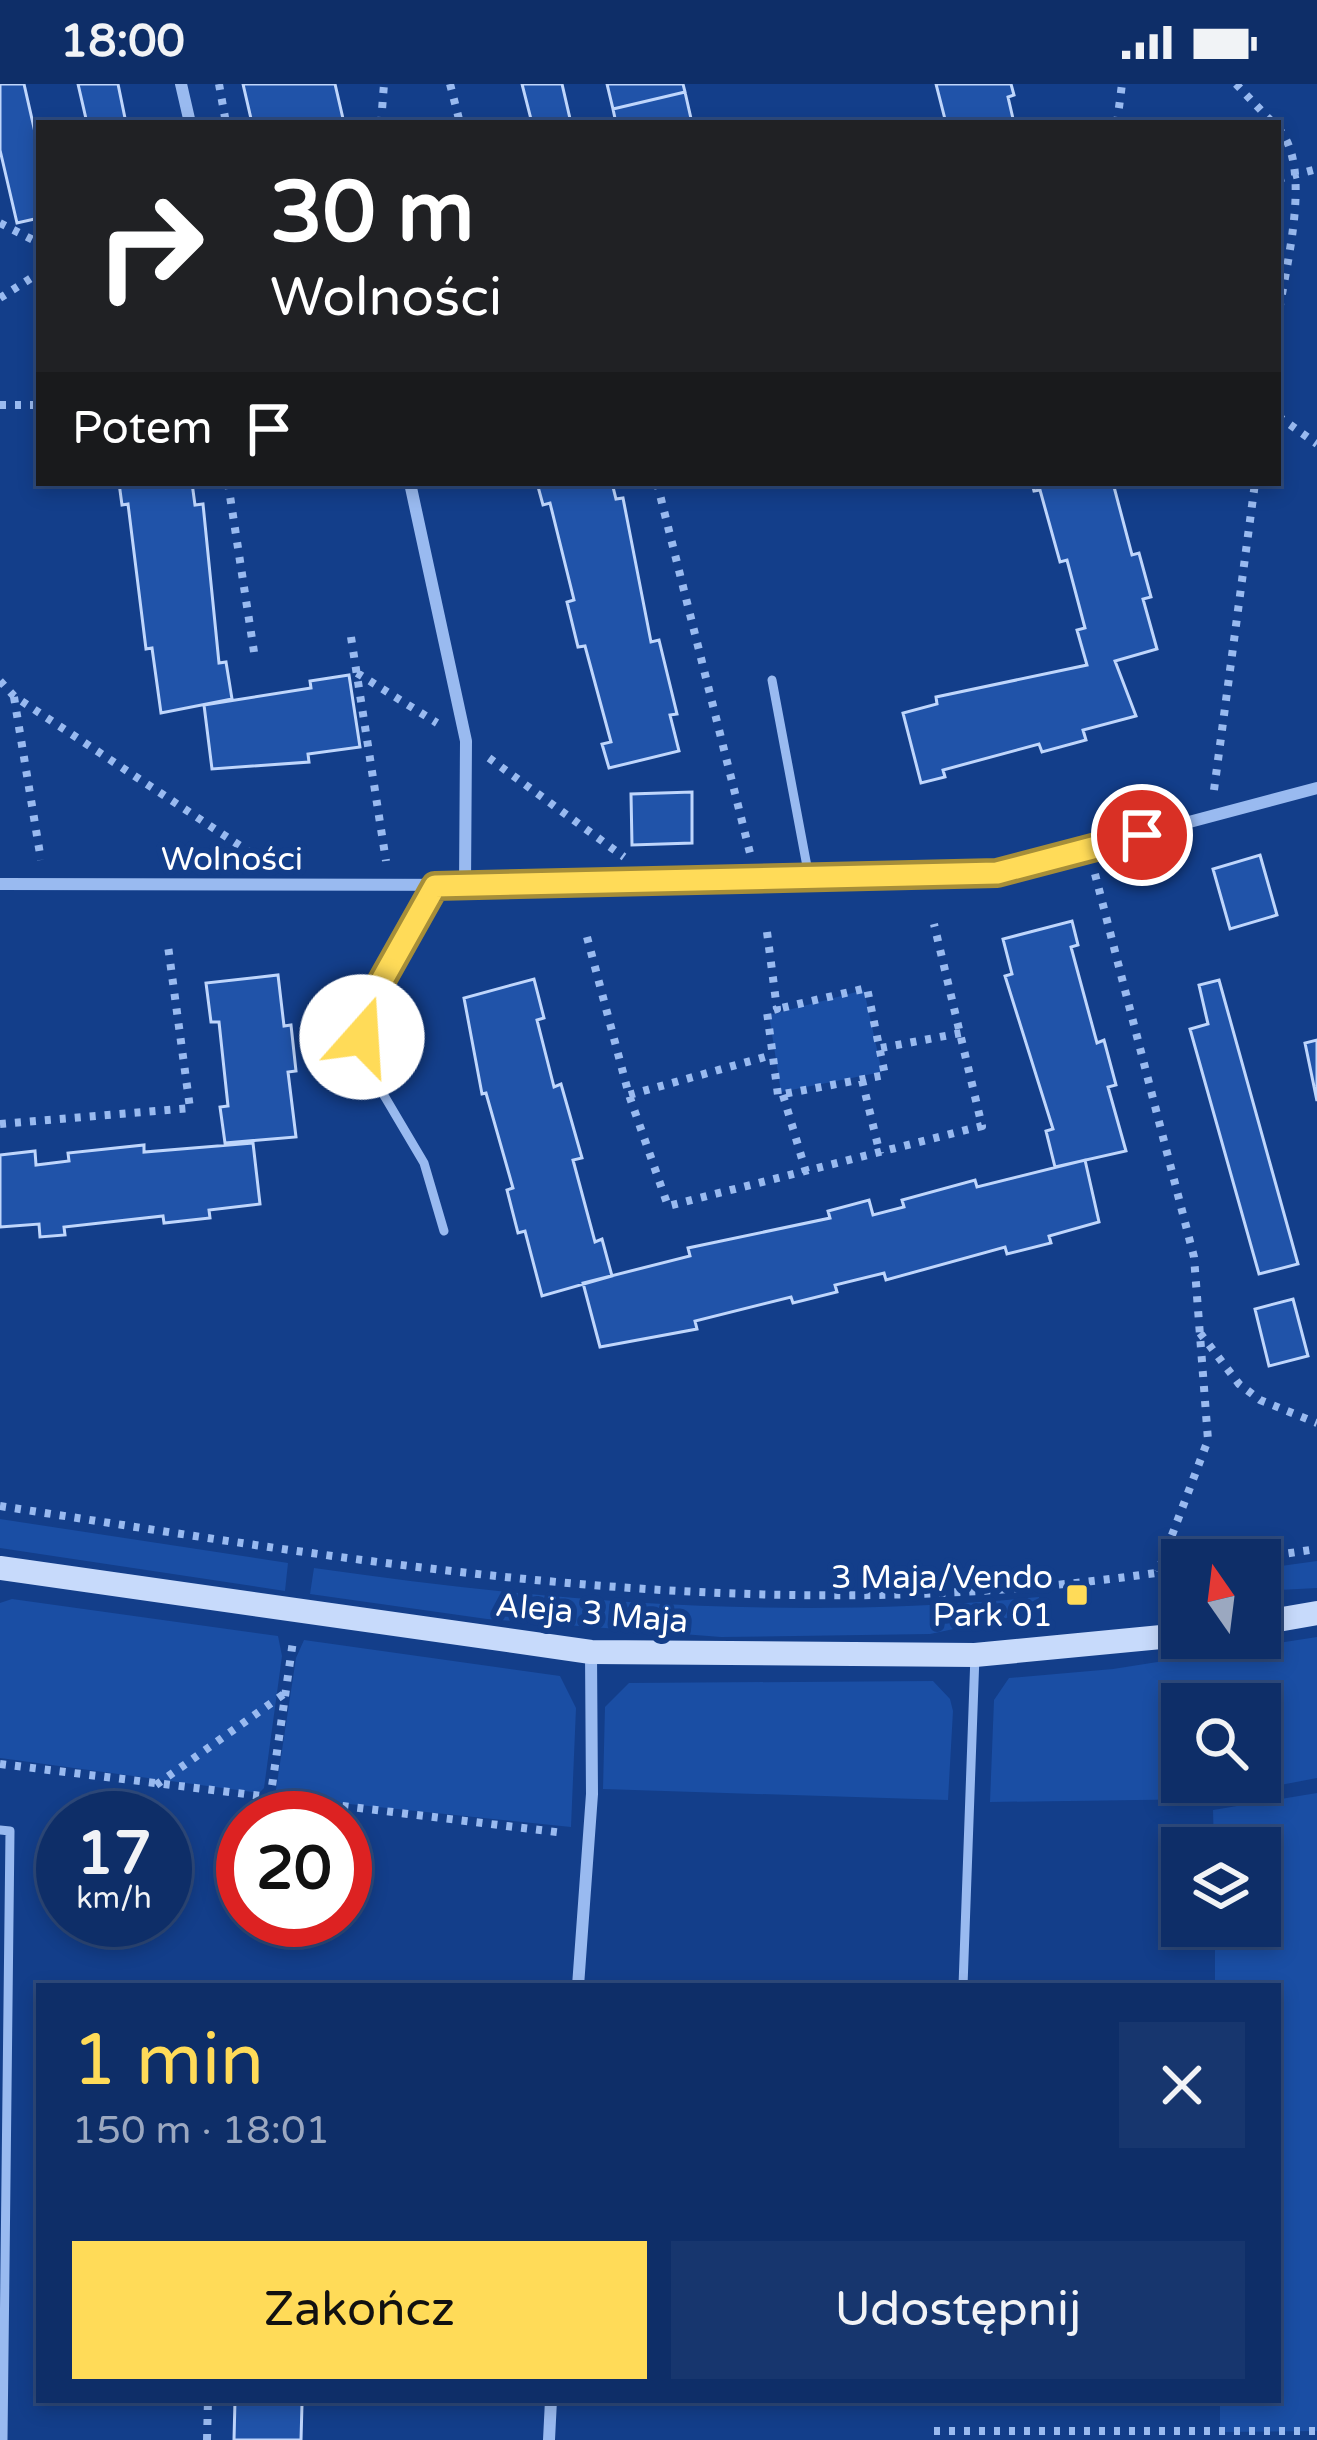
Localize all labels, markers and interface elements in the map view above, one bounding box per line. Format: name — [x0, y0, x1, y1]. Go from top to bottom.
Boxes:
text: 18:00 — [60, 15, 185, 69]
text: 30 m — [270, 163, 474, 264]
icon: right — [72, 168, 228, 324]
text: Wolności — [270, 265, 502, 330]
icon: arrive — [236, 396, 302, 462]
text: Potem — [72, 402, 212, 456]
pin — [1091, 784, 1193, 886]
icon: arrive — [1109, 802, 1175, 868]
street label: Wolności — [161, 840, 303, 879]
position arrow — [299, 974, 425, 1100]
north arrow — [1161, 1539, 1281, 1659]
map controls — [1161, 1539, 1281, 1947]
place label: 3 Maja/Vendo Park 01 — [831, 1558, 1053, 1635]
marker: 3 Maja/Vendo Park 01 — [1064, 1582, 1090, 1608]
street label: Aleja 3 Maja — [494, 1586, 690, 1641]
button: search — [1161, 1683, 1281, 1803]
speed limit sign: 20 — [216, 1791, 372, 1947]
text: 17 — [76, 1818, 152, 1890]
button: layers — [1161, 1827, 1281, 1947]
text: km/h — [76, 1880, 152, 1917]
text: 1 min — [72, 2018, 264, 2105]
button: close — [1119, 2022, 1245, 2148]
text: 150 m · 18:01 — [72, 2107, 330, 2154]
button: Zakończ — [72, 2241, 647, 2379]
button: Udostępnij — [671, 2241, 1245, 2379]

